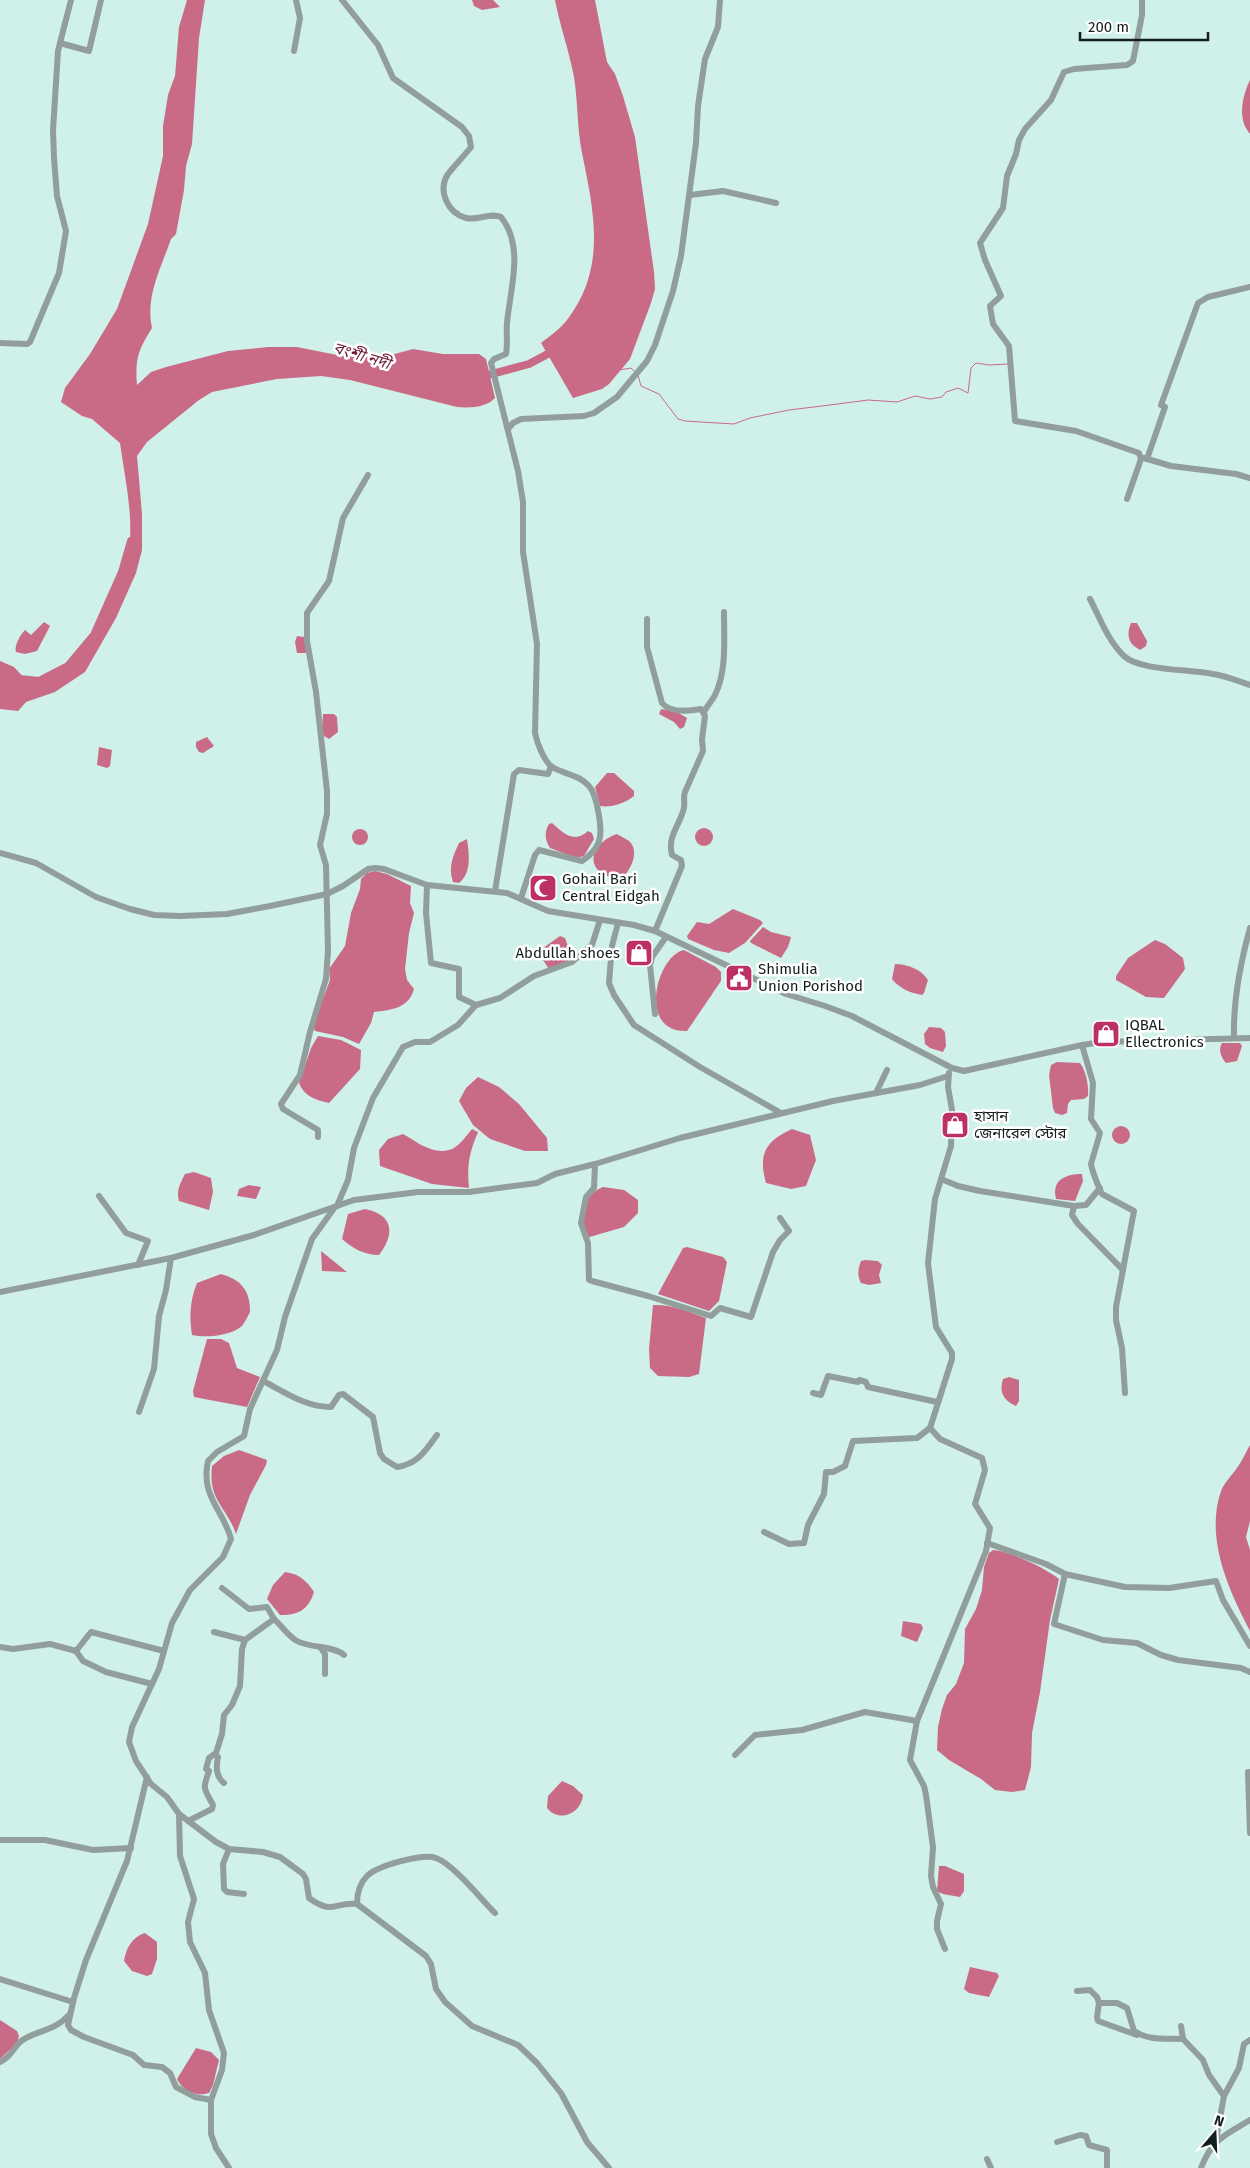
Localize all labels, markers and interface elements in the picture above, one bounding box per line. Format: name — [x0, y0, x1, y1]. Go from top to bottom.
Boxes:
scale bar — [1080, 10, 1208, 42]
text: 200 m — [1088, 18, 1129, 36]
water label: বংশী নদী — [331, 338, 395, 374]
place label: Gohail Bari Central Eidgah — [562, 870, 660, 905]
mosque icon: Gohail Bari Central Eidgah — [528, 873, 558, 903]
shop icon: Abdullah shoes — [624, 938, 654, 968]
place label: Abdullah shoes — [515, 944, 620, 962]
place label: Shimulia Union Porishod — [758, 960, 863, 995]
public building icon: Shimulia Union Porishod — [724, 963, 754, 993]
place label: IQBAL Ellectronics — [1125, 1016, 1204, 1051]
shop icon: IQBAL Ellectronics — [1091, 1019, 1121, 1049]
place label: হাসান জেনারেল স্টোর — [973, 1107, 1068, 1142]
shop icon: হাসান জেনারেল স্টোর — [940, 1110, 970, 1140]
north arrow — [1190, 2108, 1240, 2158]
text: N — [1212, 2112, 1226, 2131]

